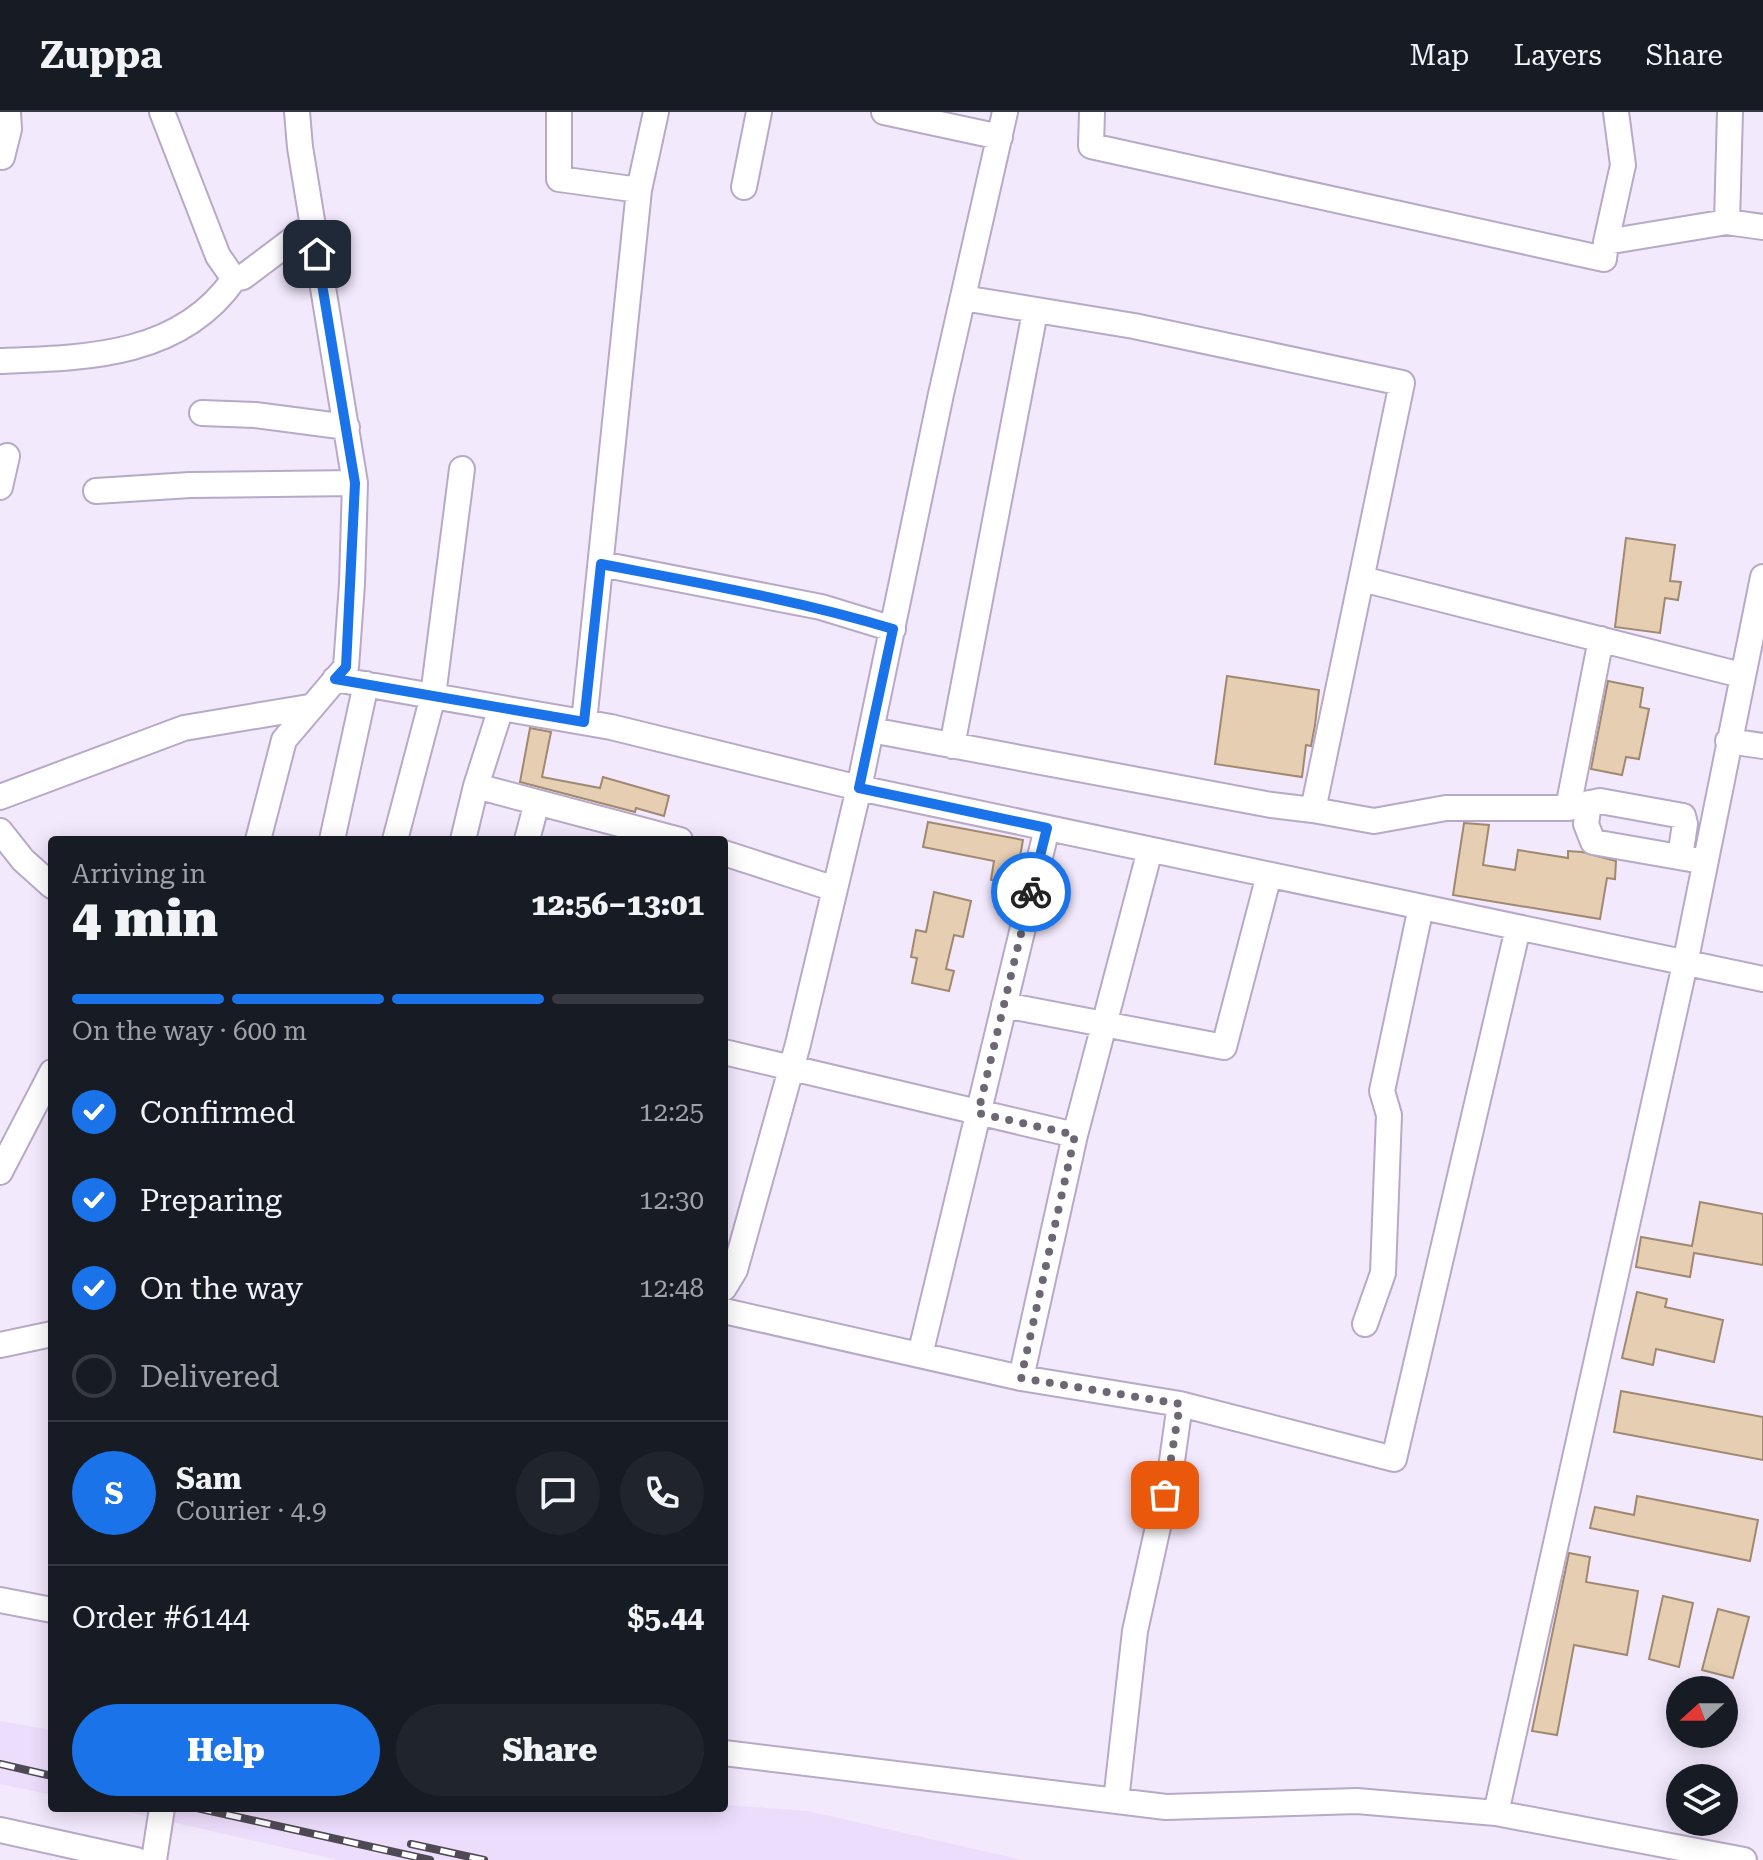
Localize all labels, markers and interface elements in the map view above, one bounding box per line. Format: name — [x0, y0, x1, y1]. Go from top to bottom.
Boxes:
text: Zuppa — [40, 33, 162, 77]
text: Map — [1410, 39, 1469, 72]
text: Layers — [1513, 39, 1602, 72]
text: Share — [1646, 39, 1723, 72]
pin — [283, 220, 351, 288]
icon: home — [295, 232, 339, 276]
courier — [991, 852, 1071, 932]
text: Arriving in — [72, 859, 206, 889]
icon: bike — [1009, 870, 1053, 914]
text: 12:56–13:01 — [531, 887, 704, 922]
text: 4 min — [72, 888, 218, 949]
text: On the way · 600 m — [72, 1016, 307, 1046]
icon: check — [72, 1090, 116, 1134]
text: Confirmed — [140, 1095, 295, 1130]
text: 12:25 — [639, 1097, 704, 1127]
icon: check — [72, 1178, 116, 1222]
text: Preparing — [140, 1183, 282, 1218]
text: 12:30 — [639, 1185, 704, 1215]
icon: check — [72, 1266, 116, 1310]
text: On the way — [140, 1271, 303, 1306]
text: 12:48 — [639, 1273, 704, 1303]
text: Delivered — [140, 1359, 279, 1394]
button: chat — [516, 1451, 600, 1535]
button: phone — [620, 1451, 704, 1535]
text: Sam — [176, 1461, 242, 1496]
pin — [1131, 1461, 1199, 1529]
icon: bag — [1143, 1473, 1187, 1517]
text: S — [105, 1476, 123, 1511]
text: Courier · 4.9 — [176, 1496, 326, 1526]
text: Order #6144 — [72, 1600, 250, 1635]
text: $5.44 — [627, 1600, 704, 1635]
north arrow — [1666, 1676, 1738, 1748]
map controls — [1666, 1676, 1738, 1836]
button: Help — [72, 1704, 380, 1796]
button: Share — [396, 1704, 704, 1796]
button: layers — [1666, 1764, 1738, 1836]

